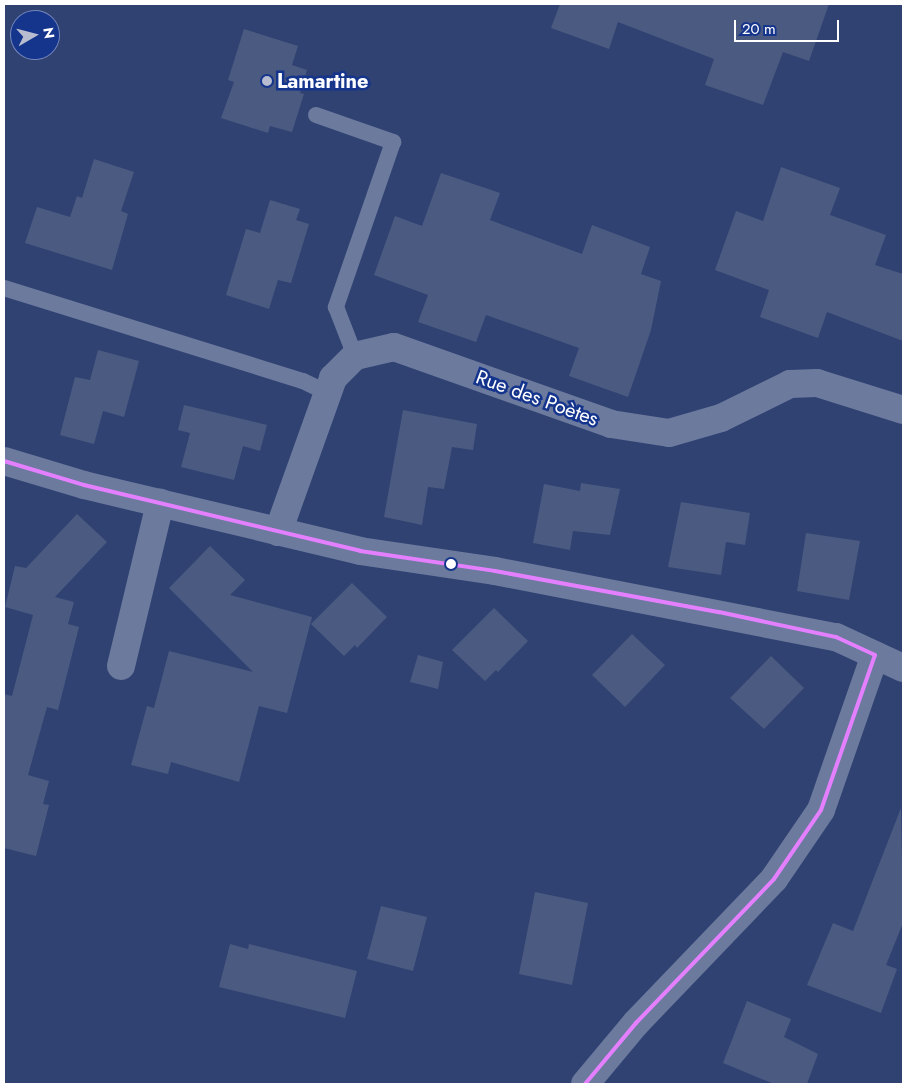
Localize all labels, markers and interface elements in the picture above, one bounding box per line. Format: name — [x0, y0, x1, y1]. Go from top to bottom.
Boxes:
north arrow — [10, 10, 60, 60]
scale bar — [737, 10, 842, 42]
text: 20 m — [742, 18, 776, 40]
text: N — [38, 26, 60, 40]
place label: Lamartine — [277, 69, 369, 93]
marker: Lamartine — [261, 75, 273, 87]
street label: Rue des Poètes — [473, 365, 601, 431]
unlabelled marker — [446, 559, 456, 569]

